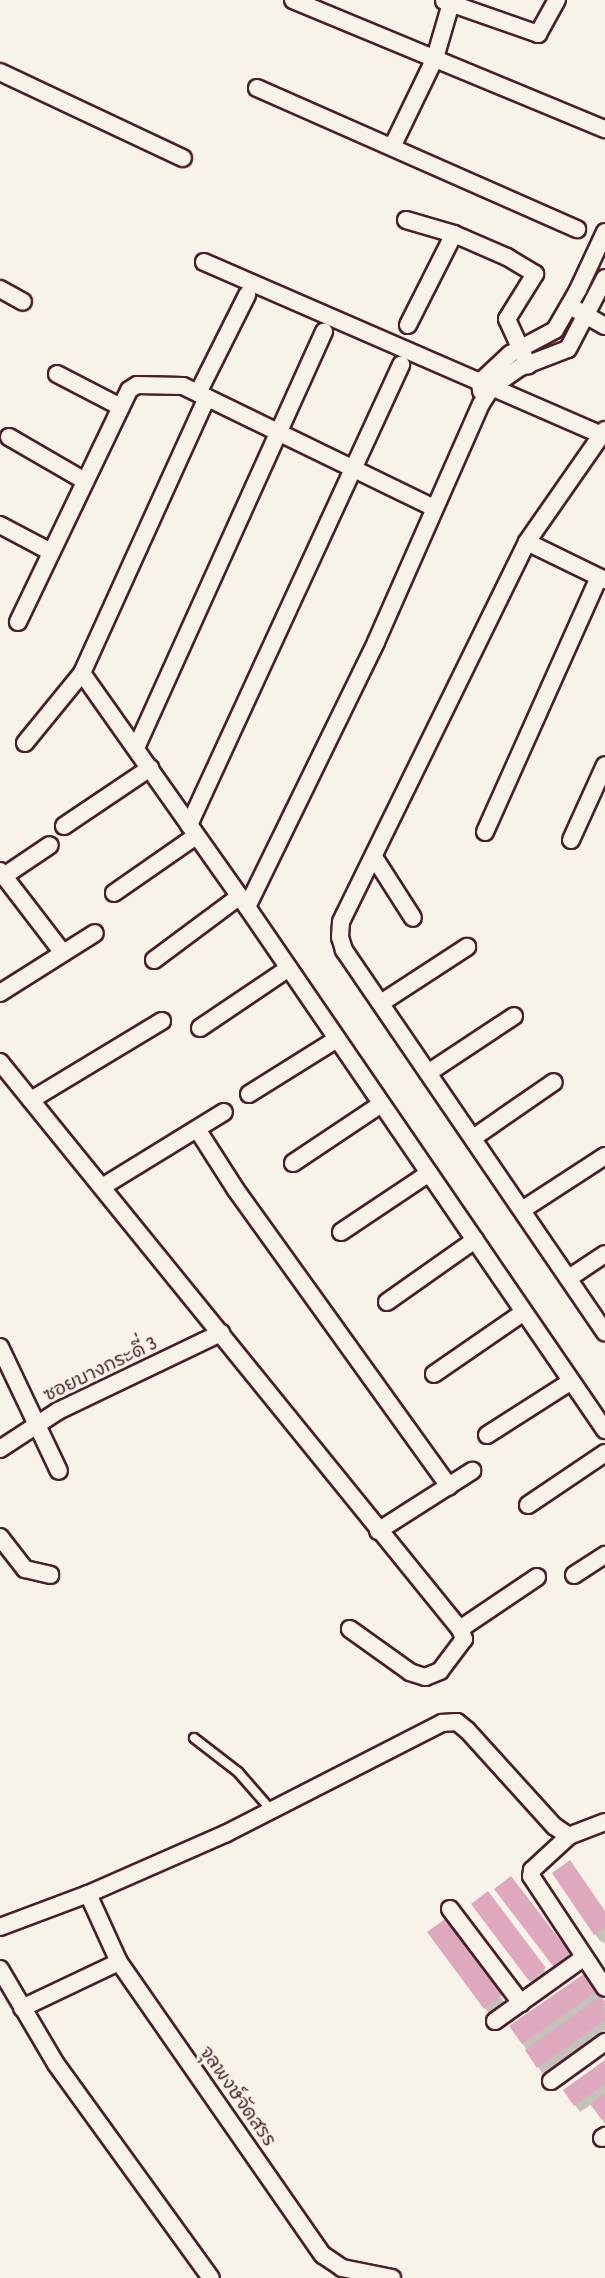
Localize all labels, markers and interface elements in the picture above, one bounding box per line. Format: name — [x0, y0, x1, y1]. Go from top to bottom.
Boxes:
street label: ซอยบางกระดี่ 3 — [39, 1332, 161, 1406]
street label: จุลพงษ์จัดสรร — [195, 2041, 281, 2151]

